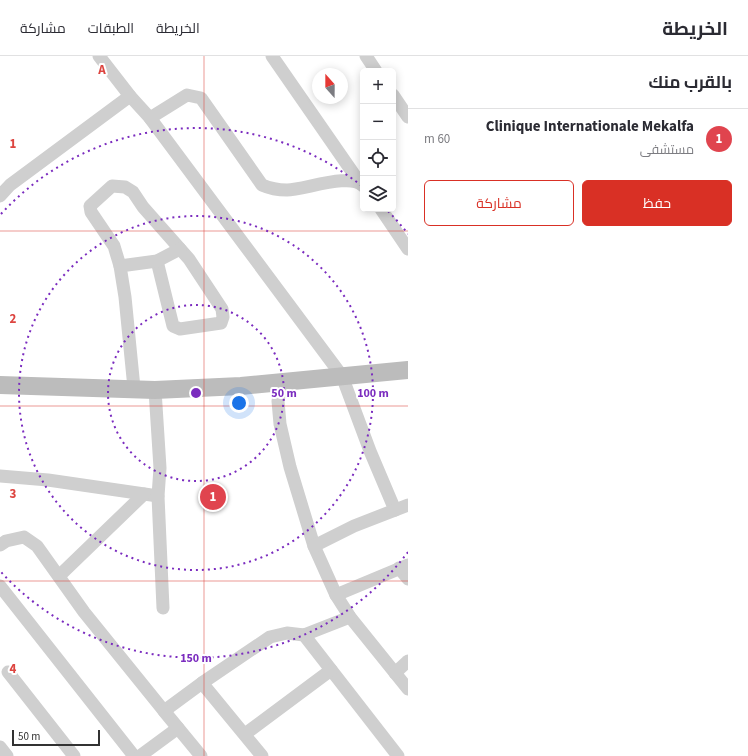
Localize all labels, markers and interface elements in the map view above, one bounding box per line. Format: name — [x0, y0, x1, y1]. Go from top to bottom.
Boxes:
text: الخريطة — [662, 16, 728, 43]
text: مشاركة — [20, 19, 66, 39]
text: الطبقات — [88, 19, 134, 39]
text: الخريطة — [156, 19, 200, 39]
text: A — [97, 61, 106, 79]
north arrow — [312, 68, 348, 104]
map controls — [360, 68, 396, 212]
button: + — [360, 68, 396, 104]
text: بالقرب منك — [648, 71, 732, 95]
button: − — [360, 104, 396, 140]
text: Clinique Internationale Mekalfa — [486, 116, 694, 137]
text: 60 m — [424, 130, 450, 148]
text: 1 — [716, 130, 722, 148]
text: 1 — [10, 135, 17, 153]
button: locate — [360, 140, 396, 176]
text: مستشفى — [640, 141, 694, 159]
button: layers — [360, 176, 396, 212]
button: مشاركة — [424, 180, 574, 226]
button: حفظ — [582, 180, 732, 226]
text: 2 — [10, 310, 17, 328]
text: 50 m — [271, 385, 297, 402]
text: 100 m — [357, 385, 389, 402]
centre of rings — [189, 386, 203, 400]
your location — [229, 393, 249, 413]
pin: 1 — [200, 482, 226, 512]
text: 3 — [10, 485, 17, 503]
text: 150 m — [180, 650, 212, 667]
text: 4 — [10, 660, 17, 678]
scale bar — [12, 728, 100, 747]
text: 50 m — [18, 729, 40, 744]

